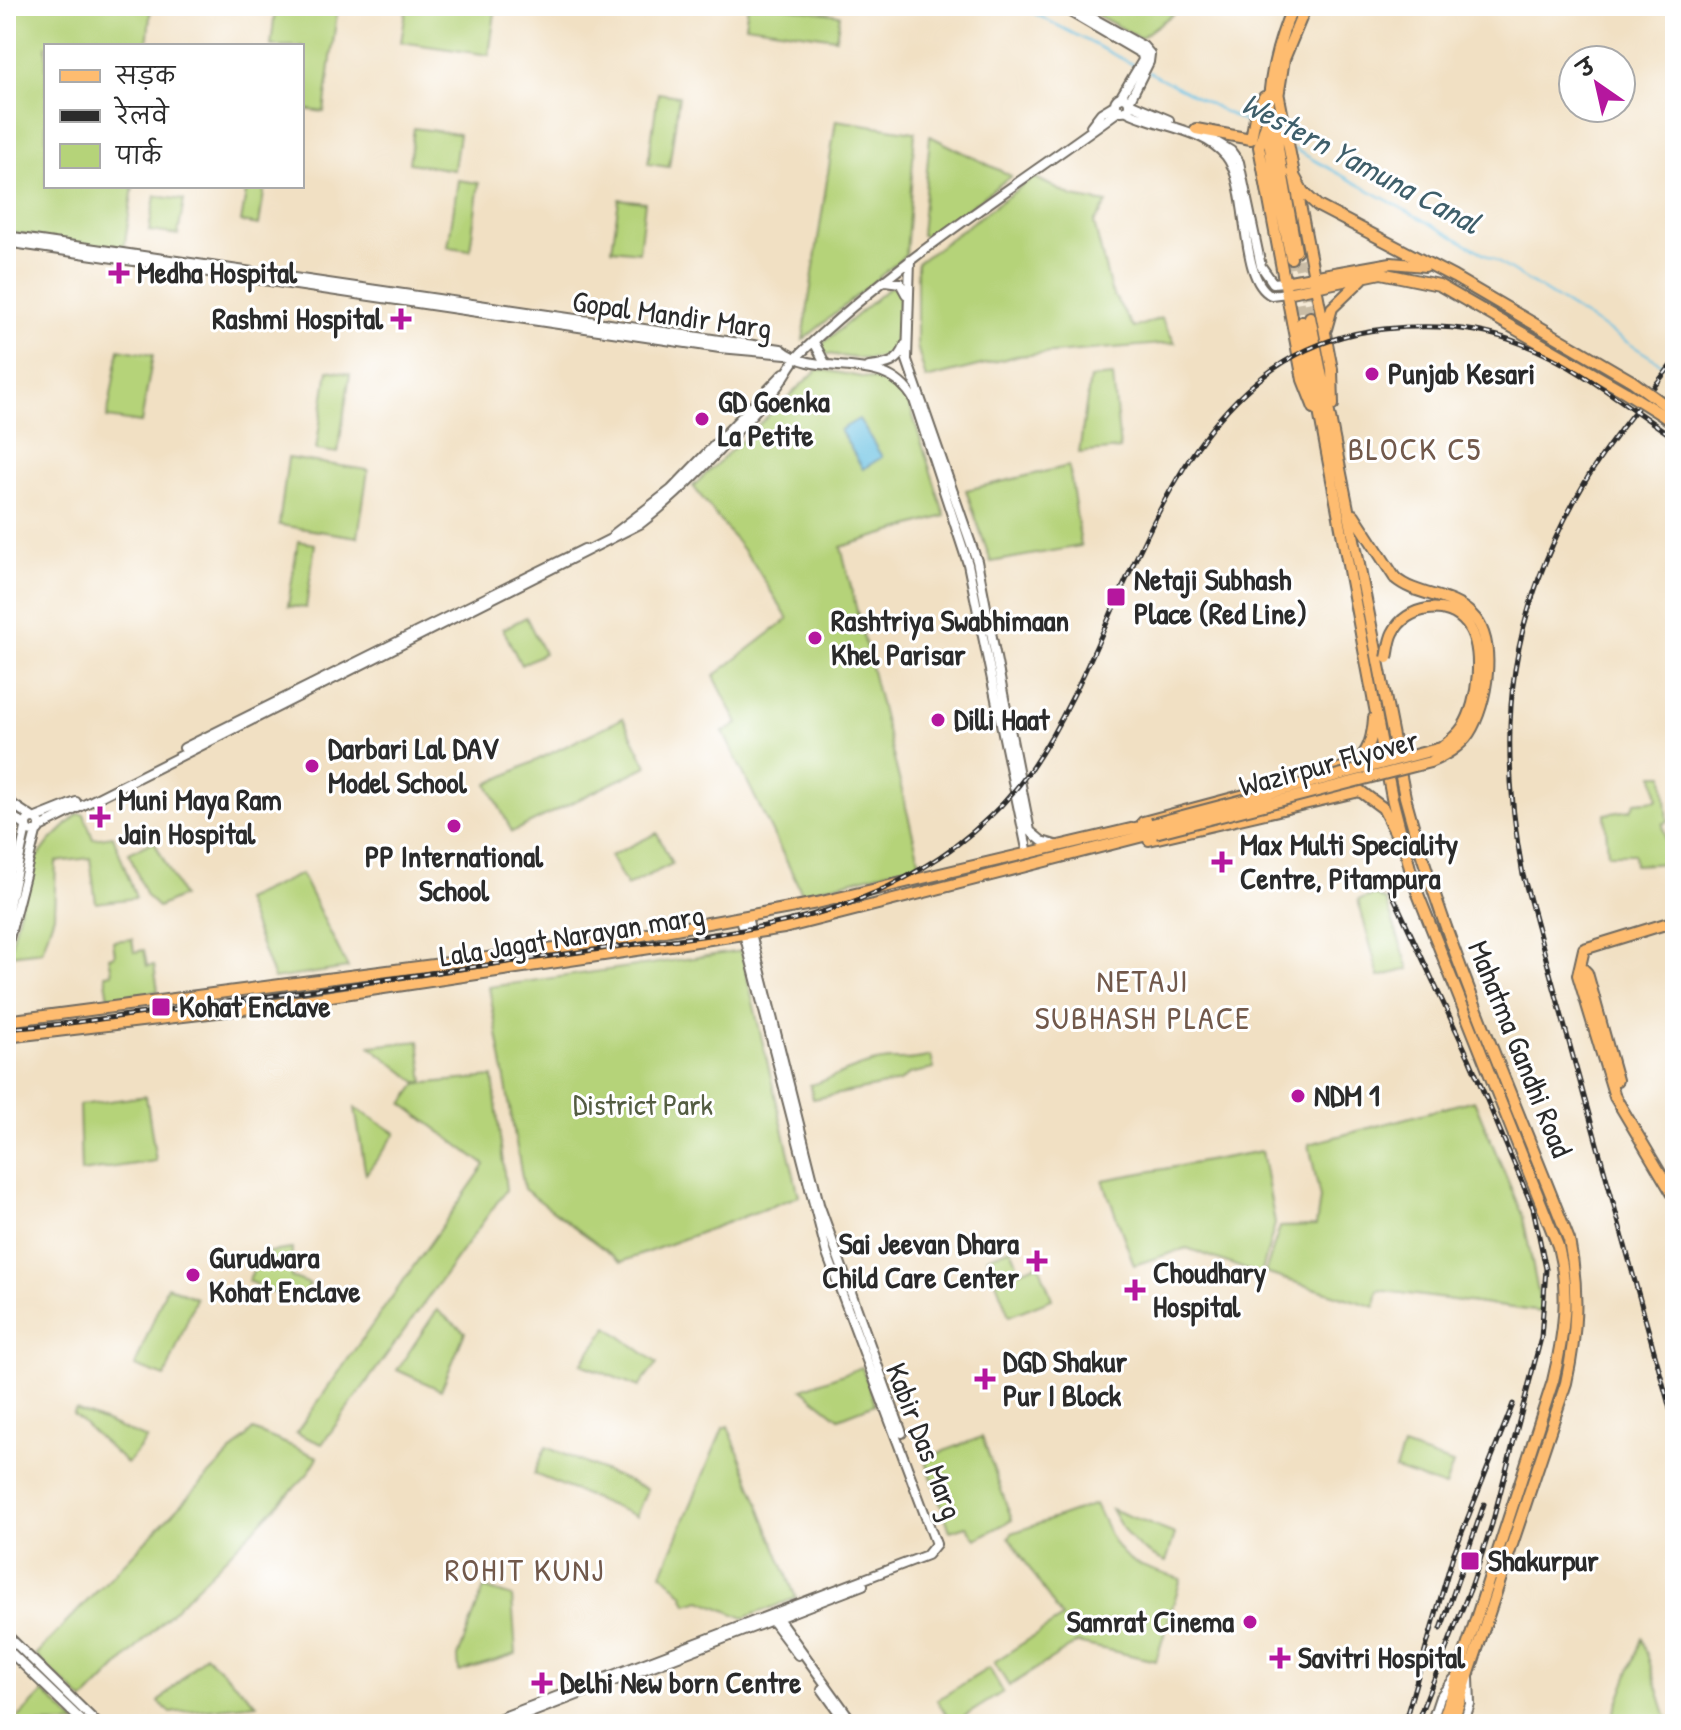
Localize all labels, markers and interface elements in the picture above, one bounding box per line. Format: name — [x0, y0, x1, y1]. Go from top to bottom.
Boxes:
legend — [44, 44, 304, 188]
north arrow — [1557, 44, 1637, 124]
text: उ — [1570, 50, 1602, 85]
text: सड़क — [114, 59, 177, 91]
water label: Western Yamuna Canal — [1235, 82, 1489, 244]
text: रेलवे — [113, 96, 170, 131]
text: पार्क — [114, 137, 163, 171]
place label: Medha Hospital — [137, 252, 298, 293]
marker: Medha Hospital — [108, 262, 130, 284]
street label: Gopal Mandir Marg — [570, 280, 774, 348]
place label: Rashmi Hospital — [212, 298, 384, 339]
marker: Rashmi Hospital — [390, 308, 412, 330]
place label: Punjab Kesari — [1388, 353, 1535, 393]
marker: Punjab Kesari — [1363, 365, 1381, 383]
place label: GD Goenka La Petite — [718, 381, 830, 455]
marker: GD Goenka La Petite — [693, 410, 711, 428]
district label: BLOCK C5 — [1348, 427, 1482, 470]
place label: Netaji Subhash Place (Red Line) — [1134, 559, 1307, 633]
marker: Netaji Subhash Place (Red Line) — [1105, 586, 1127, 608]
place label: Rashtriya Swabhimaan Khel Parisar — [831, 600, 1069, 674]
marker: Rashtriya Swabhimaan Khel Parisar — [806, 629, 824, 647]
place label: Dilli Haat — [954, 699, 1051, 739]
marker: Dilli Haat — [929, 711, 947, 729]
street label: Wazirpur Flyover — [1235, 719, 1423, 805]
place label: Darbari Lal DAV Model School — [328, 728, 500, 802]
marker: Darbari Lal DAV Model School — [303, 757, 321, 775]
place label: Muni Maya Ram Jain Hospital — [118, 779, 282, 854]
marker: Muni Maya Ram Jain Hospital — [89, 806, 111, 828]
marker: PP International School — [445, 817, 463, 835]
place label: Max Multi Speciality Centre, Pitampura — [1240, 824, 1458, 899]
place label: PP International School — [365, 836, 544, 910]
marker: Max Multi Speciality Centre, Pitampura — [1211, 851, 1233, 873]
street label: Lala Jagat Narayan marg — [436, 894, 707, 976]
street label: Mahatma Gandhi Road — [1459, 934, 1583, 1163]
district label: NETAJI SUBHASH PLACE — [1035, 959, 1251, 1039]
place label: Kohat Enclave — [179, 986, 331, 1026]
marker: Kohat Enclave — [150, 996, 172, 1018]
place label: NDM 1 — [1314, 1075, 1380, 1115]
park label: District Park — [573, 1084, 713, 1124]
marker: NDM 1 — [1289, 1087, 1307, 1105]
place label: Sai Jeevan Dhara Child Care Center — [822, 1223, 1019, 1297]
place label: Gurudwara Kohat Enclave — [209, 1237, 361, 1311]
marker: Sai Jeevan Dhara Child Care Center — [1026, 1250, 1048, 1272]
place label: Choudhary Hospital — [1153, 1252, 1267, 1327]
marker: Gurudwara Kohat Enclave — [184, 1266, 202, 1284]
marker: Choudhary Hospital — [1124, 1279, 1146, 1301]
place label: DGD Shakur Pur I Block — [1003, 1341, 1127, 1415]
street label: Kabir Das Marg — [877, 1357, 973, 1524]
marker: DGD Shakur Pur I Block — [974, 1368, 996, 1390]
place label: Shakurpur — [1488, 1540, 1599, 1581]
district label: ROHIT KUNJ — [445, 1548, 605, 1591]
marker: Shakurpur — [1459, 1550, 1481, 1572]
place label: Samrat Cinema — [1067, 1601, 1234, 1641]
marker: Samrat Cinema — [1241, 1613, 1259, 1631]
place label: Savitri Hospital — [1298, 1637, 1466, 1678]
marker: Savitri Hospital — [1269, 1647, 1291, 1669]
place label: Delhi New born Centre — [560, 1662, 801, 1702]
marker: Delhi New born Centre — [531, 1672, 553, 1694]

